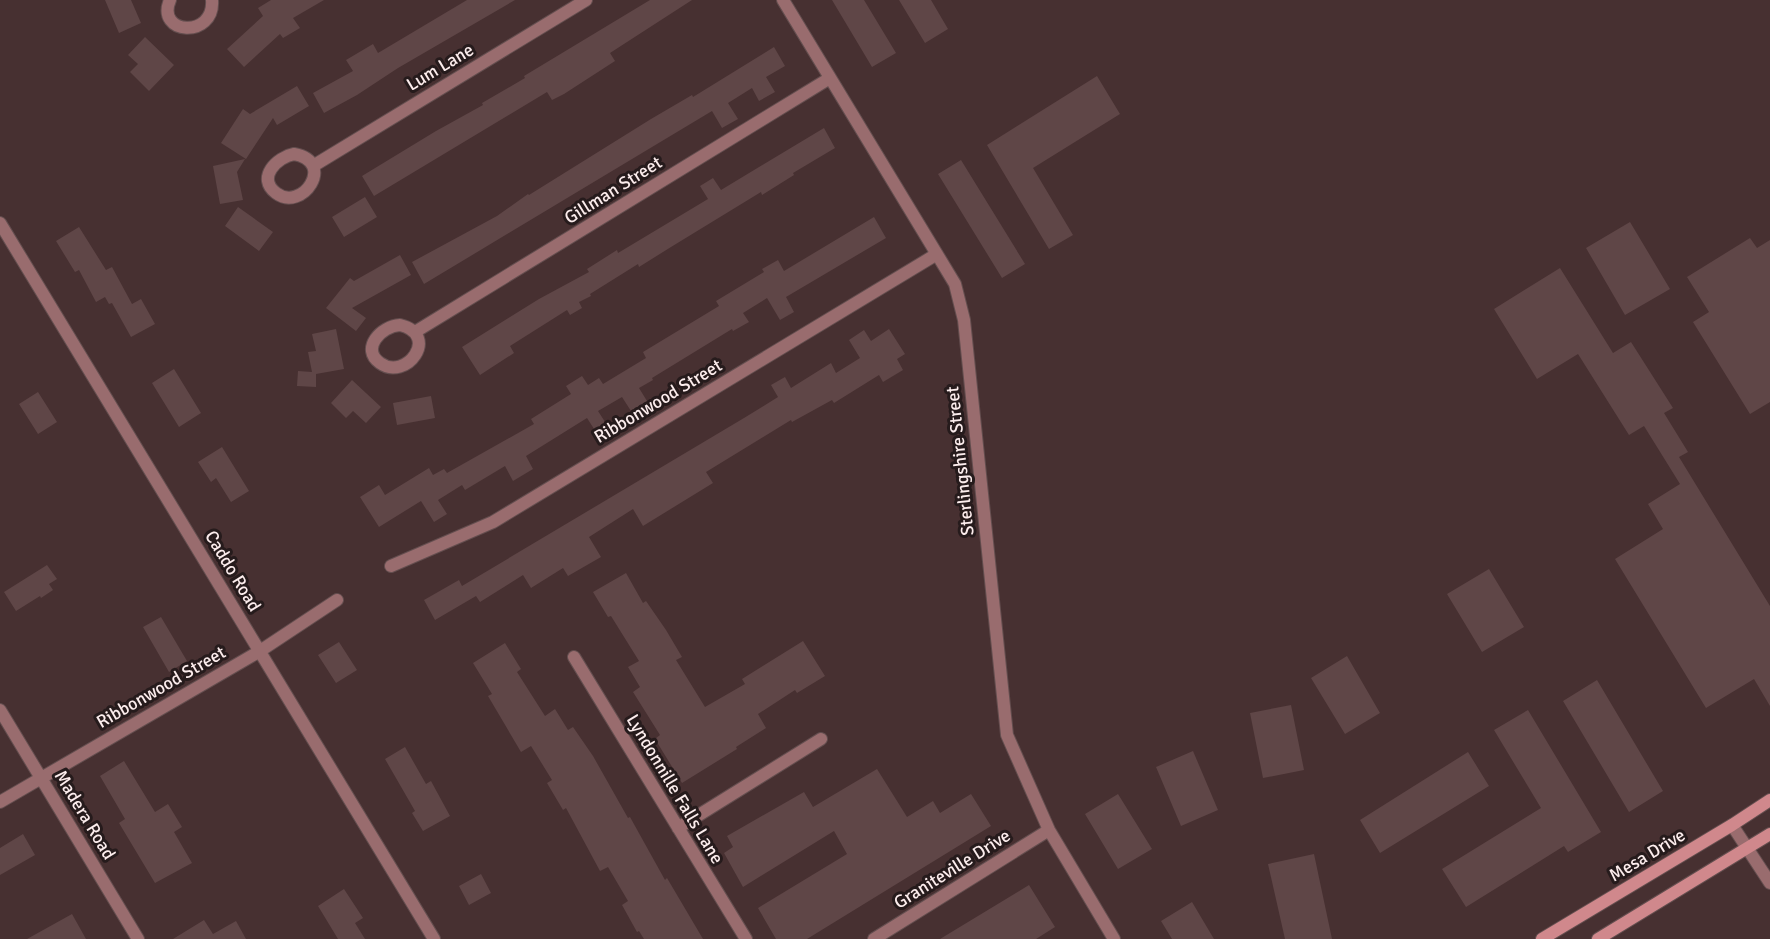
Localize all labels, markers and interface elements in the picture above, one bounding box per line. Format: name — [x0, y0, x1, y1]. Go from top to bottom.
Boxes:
street label: Lum Lane — [402, 38, 478, 96]
street label: Gillman Street — [560, 151, 666, 229]
street label: Ribbonwood Street — [590, 354, 726, 448]
street label: Sterlingshire Street — [941, 385, 979, 537]
street label: Caddo Road — [200, 526, 266, 616]
street label: Ribbonwood Street — [93, 641, 229, 733]
street label: Lyndonnille Falls Lane — [622, 710, 728, 868]
street label: Madera Road — [50, 766, 120, 864]
street label: Graniteville Drive — [890, 824, 1014, 914]
street label: Mesa Drive — [1605, 824, 1689, 886]

